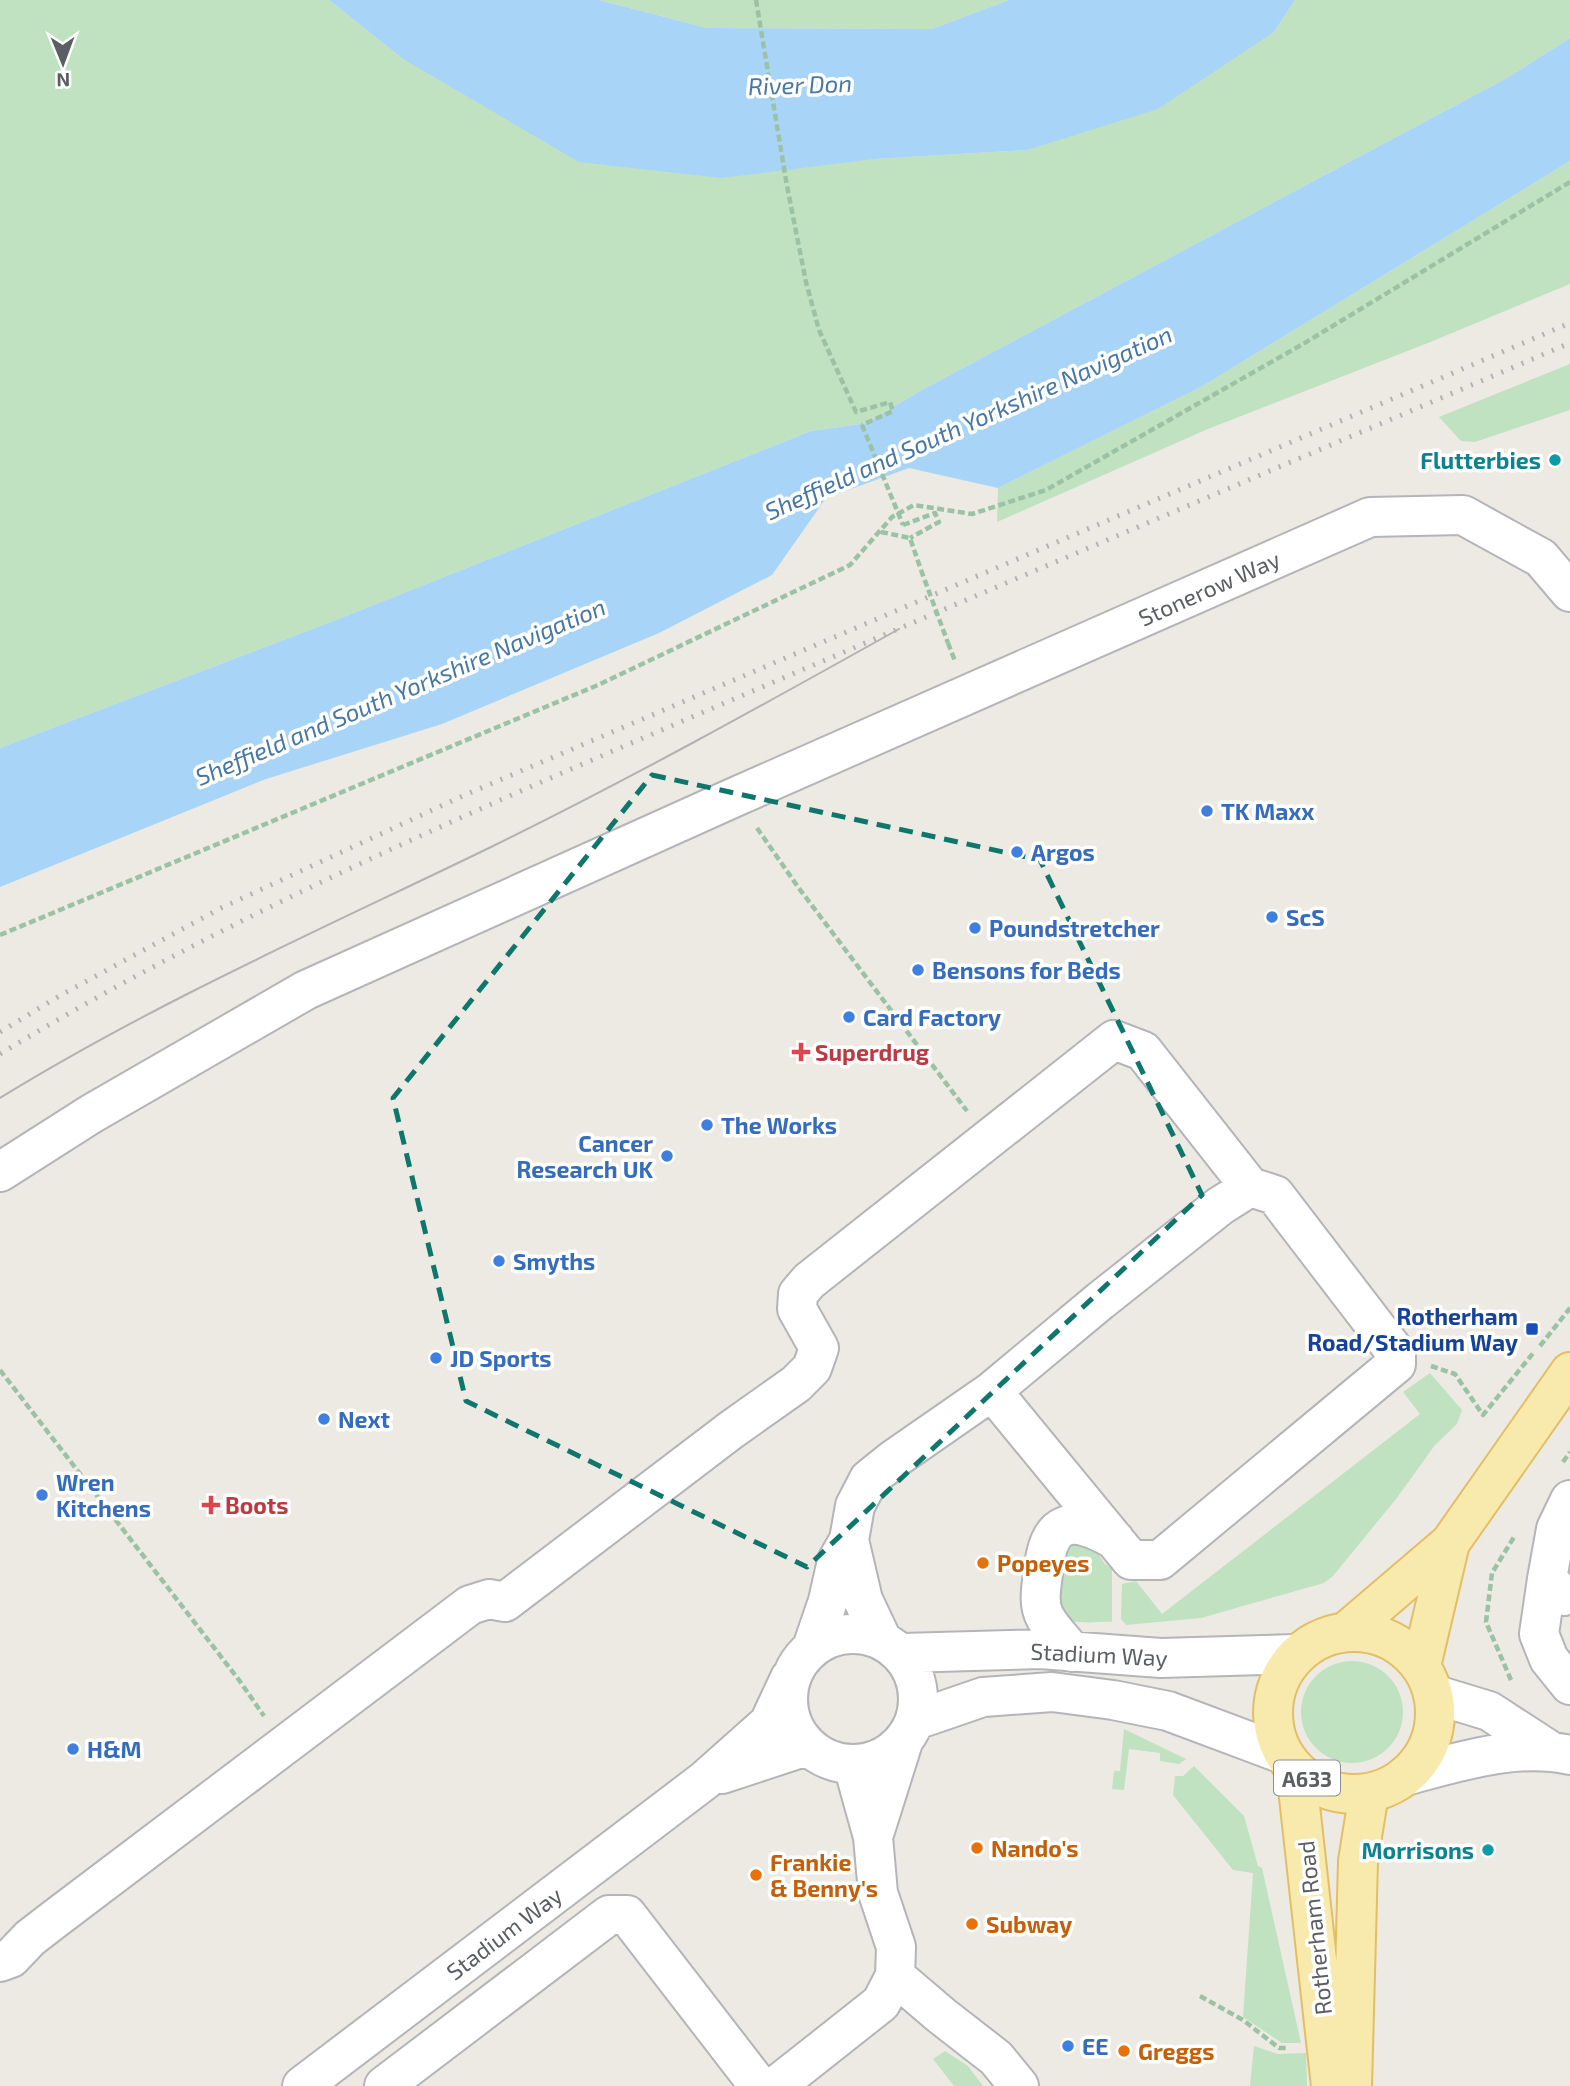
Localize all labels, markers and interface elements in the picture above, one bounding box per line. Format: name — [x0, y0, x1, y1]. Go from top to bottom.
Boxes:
north arrow — [28, 28, 98, 98]
water label: River Don — [747, 68, 853, 100]
text: N — [56, 69, 70, 92]
water label: Sheffield and South Yorkshire Navigation — [760, 319, 1176, 525]
place label: Flutterbies — [1420, 446, 1541, 474]
marker: Flutterbies — [1547, 452, 1563, 468]
street label: Stonerow Way — [1134, 544, 1284, 632]
water label: Sheffield and South Yorkshire Navigation — [191, 591, 609, 791]
place label: TK Maxx — [1221, 797, 1314, 825]
marker: TK Maxx — [1199, 803, 1215, 819]
place label: Argos — [1031, 838, 1095, 866]
marker: Argos — [1009, 844, 1025, 860]
place label: ScS — [1286, 903, 1325, 931]
marker: ScS — [1264, 909, 1280, 925]
place label: Poundstretcher — [989, 914, 1160, 942]
marker: Poundstretcher — [967, 920, 983, 936]
place label: Bensons for Beds — [932, 956, 1121, 984]
marker: Bensons for Beds — [910, 962, 926, 978]
place label: Card Factory — [863, 1003, 1001, 1031]
marker: Card Factory — [841, 1009, 857, 1025]
place label: Superdrug — [815, 1038, 930, 1066]
marker: Superdrug — [793, 1044, 809, 1060]
place label: The Works — [721, 1111, 837, 1139]
marker: The Works — [699, 1117, 715, 1133]
place label: Cancer Research UK — [516, 1129, 653, 1183]
marker: Cancer Research UK — [659, 1148, 675, 1164]
place label: Smyths — [513, 1247, 595, 1275]
marker: Smyths — [491, 1253, 507, 1269]
place label: Rotherham Road/Stadium Way — [1307, 1302, 1518, 1356]
marker: Rotherham Road/Stadium Way — [1524, 1321, 1540, 1337]
place label: JD Sports — [450, 1344, 552, 1372]
marker: JD Sports — [428, 1350, 444, 1366]
place label: Next — [338, 1405, 390, 1433]
marker: Next — [316, 1411, 332, 1427]
place label: Wren Kitchens — [56, 1468, 151, 1522]
marker: Wren Kitchens — [34, 1487, 50, 1503]
place label: Boots — [225, 1491, 288, 1519]
marker: Boots — [203, 1497, 219, 1513]
place label: Popeyes — [997, 1549, 1089, 1577]
marker: Popeyes — [975, 1555, 991, 1571]
street label: Stadium Way — [1030, 1636, 1168, 1672]
place label: H&M — [87, 1735, 142, 1763]
marker: H&M — [65, 1741, 81, 1757]
road number: A633 — [1274, 1760, 1340, 1796]
place label: Nando's — [991, 1834, 1079, 1862]
place label: Morrisons — [1362, 1836, 1474, 1864]
street label: Rotherham Road — [1291, 1839, 1337, 2017]
marker: Nando's — [969, 1840, 985, 1856]
marker: Morrisons — [1480, 1842, 1496, 1858]
place label: Frankie & Benny's — [770, 1848, 878, 1902]
marker: Frankie & Benny's — [748, 1867, 764, 1883]
street label: Stadium Way — [441, 1880, 567, 1986]
place label: Subway — [986, 1910, 1072, 1938]
marker: Subway — [964, 1916, 980, 1932]
place label: EE — [1082, 2032, 1109, 2060]
place label: Greggs — [1138, 2037, 1214, 2065]
marker: EE — [1060, 2038, 1076, 2054]
marker: Greggs — [1116, 2043, 1132, 2059]

